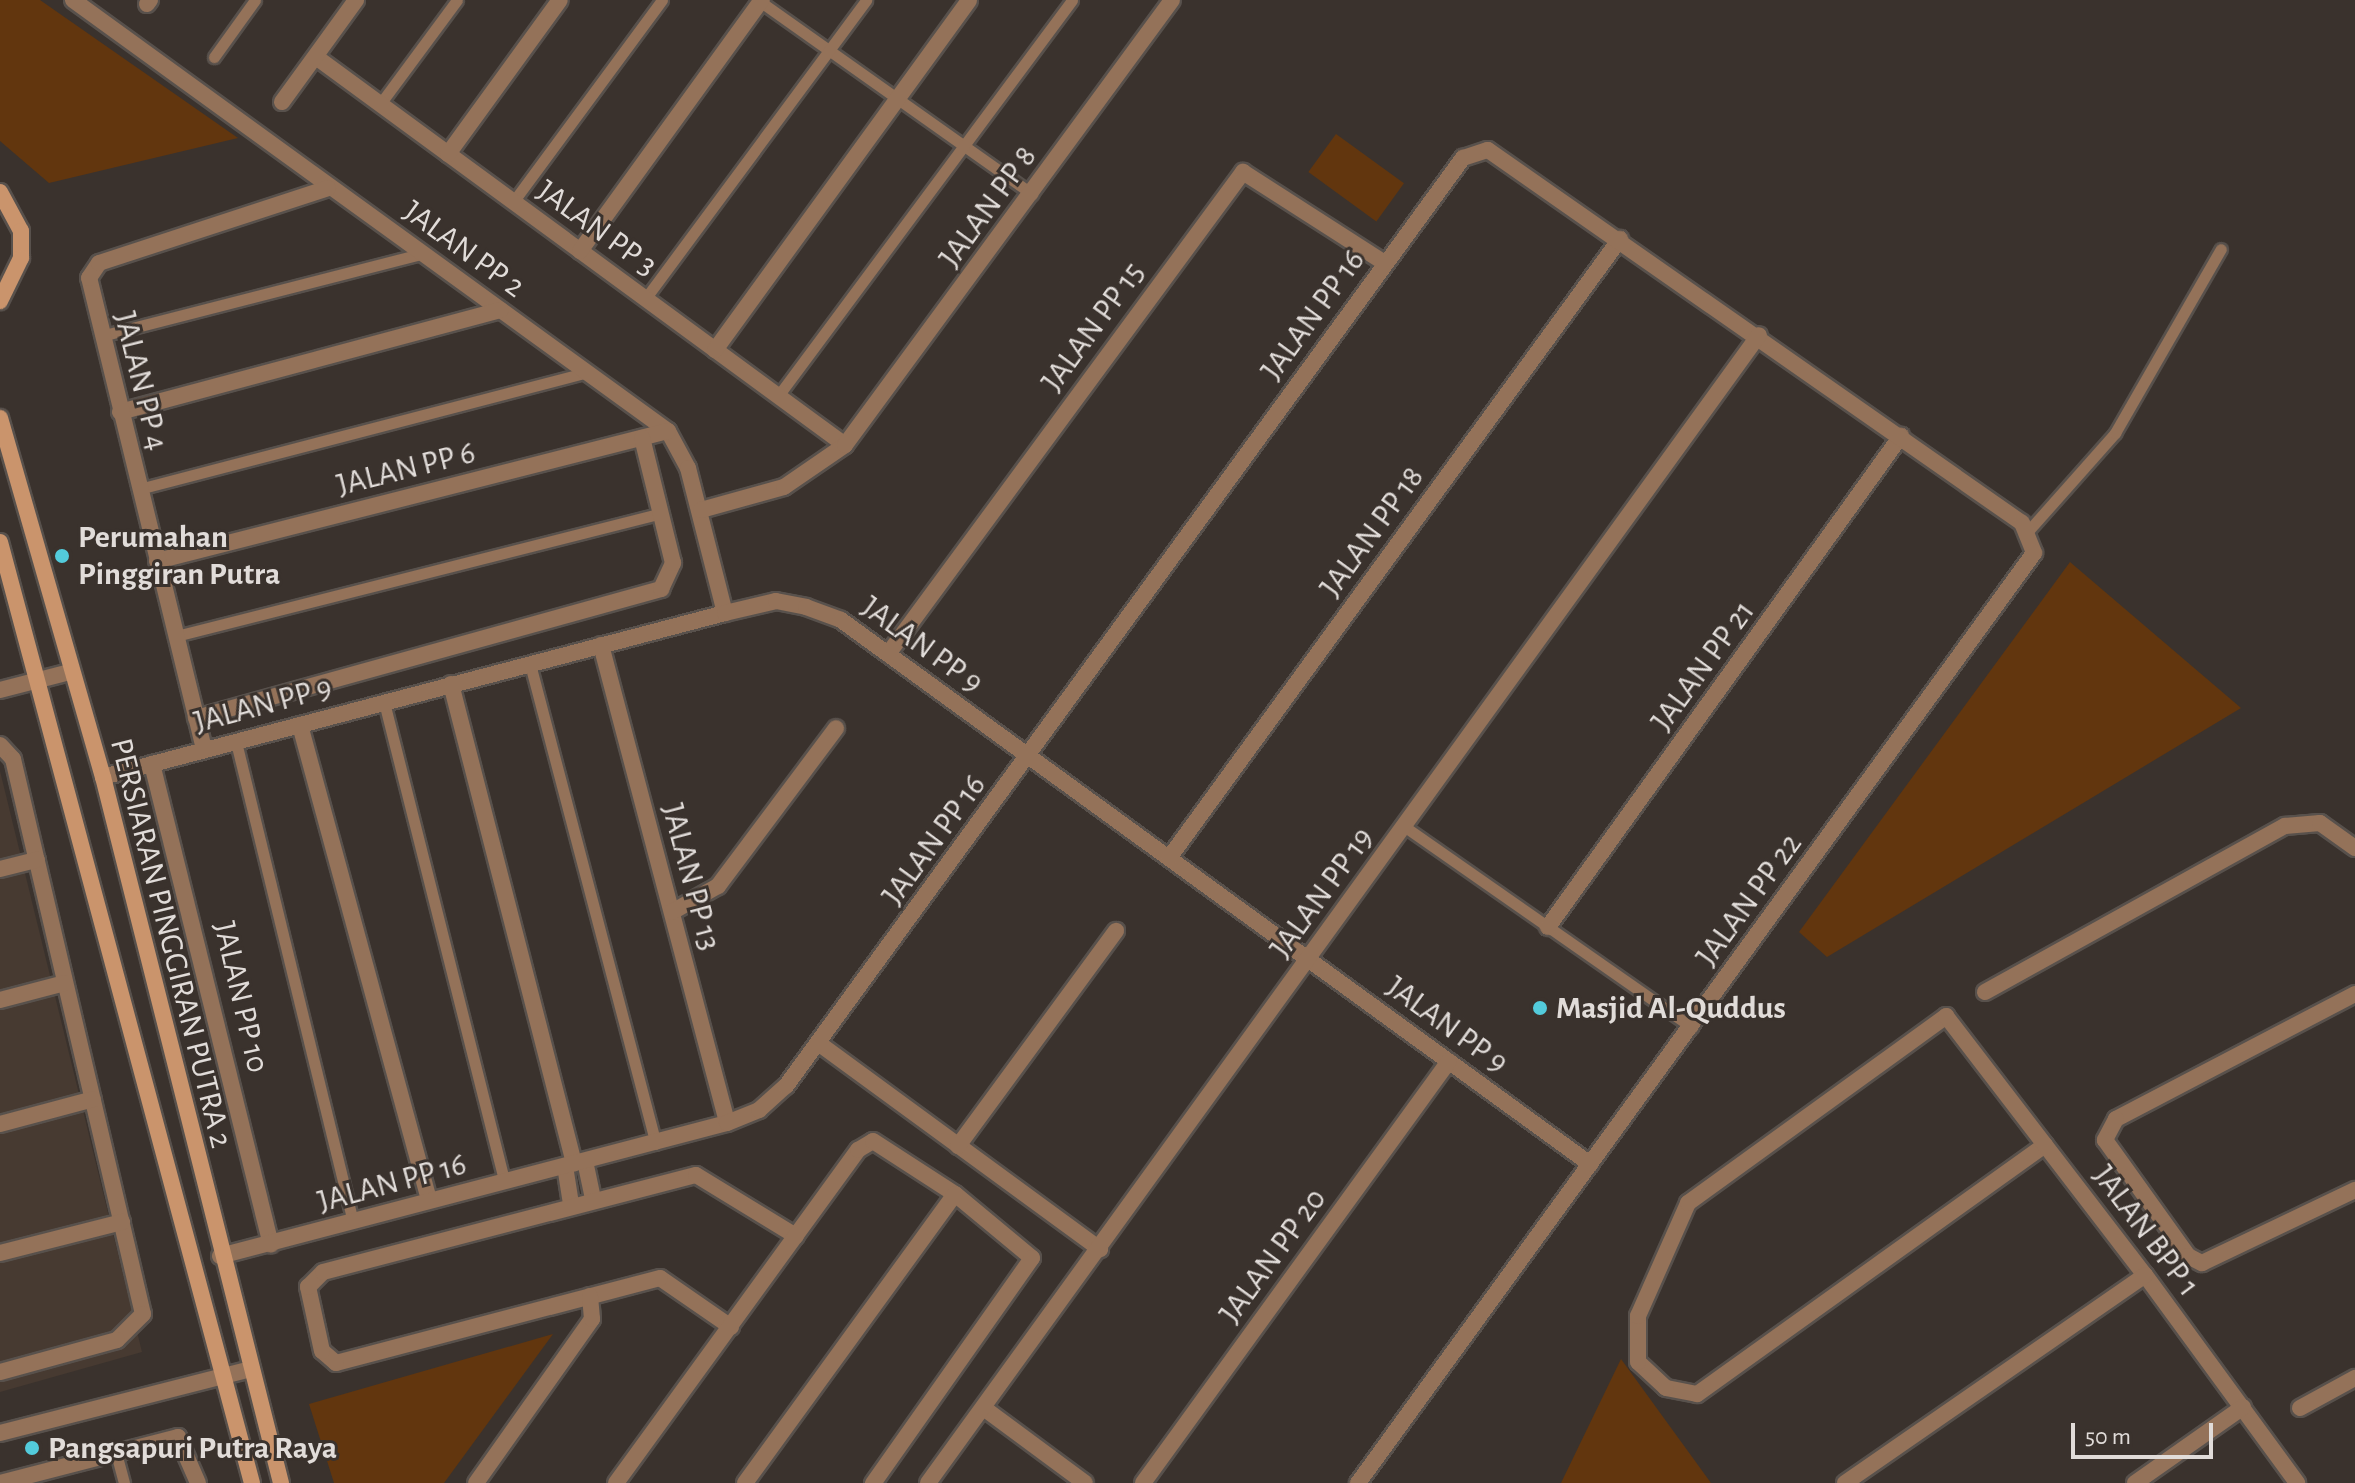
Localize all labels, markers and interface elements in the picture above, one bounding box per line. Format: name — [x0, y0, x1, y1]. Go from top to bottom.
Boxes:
street label: JALAN PP 8 — [931, 139, 1045, 275]
street label: JALAN PP 3 — [529, 172, 665, 284]
street label: JALAN PP 2 — [396, 192, 532, 306]
street label: JALAN PP 16 — [1253, 242, 1373, 388]
street label: JALAN PP 15 — [1033, 255, 1153, 399]
street label: JALAN PP 4 — [105, 308, 177, 454]
street label: JALAN PP 6 — [333, 433, 479, 505]
street label: JALAN PP 18 — [1312, 459, 1432, 605]
place label: Perumahan Pinggiran Putra — [78, 519, 280, 594]
marker: Perumahan Pinggiran Putra — [53, 547, 71, 565]
street label: JALAN PP 9 — [854, 588, 990, 702]
street label: JALAN PP 21 — [1643, 593, 1763, 739]
street label: JALAN PP 9 — [190, 668, 336, 742]
street label: PERSIARAN PINGGIRAN PUTRA 2 — [101, 734, 241, 1152]
street label: JALAN PP 16 — [874, 767, 994, 913]
street label: JALAN PP 13 — [653, 800, 729, 954]
street label: JALAN PP 19 — [1262, 820, 1382, 966]
street label: JALAN PP 22 — [1688, 826, 1810, 974]
street label: JALAN PP 10 — [205, 918, 277, 1076]
street label: JALAN PP 9 — [1379, 968, 1515, 1082]
place label: Masjid Al-Quddus — [1556, 989, 1786, 1027]
marker: Masjid Al-Quddus — [1531, 999, 1549, 1017]
street label: JALAN PP 16 — [314, 1145, 470, 1221]
street label: JALAN BPP 1 — [2084, 1158, 2208, 1304]
street label: JALAN PP 20 — [1211, 1181, 1335, 1331]
scale bar — [2075, 1407, 2217, 1457]
text: 50 m — [2085, 1425, 2131, 1449]
place label: Pangsapuri Putra Raya — [48, 1429, 337, 1467]
marker: Pangsapuri Putra Raya — [23, 1439, 41, 1457]

